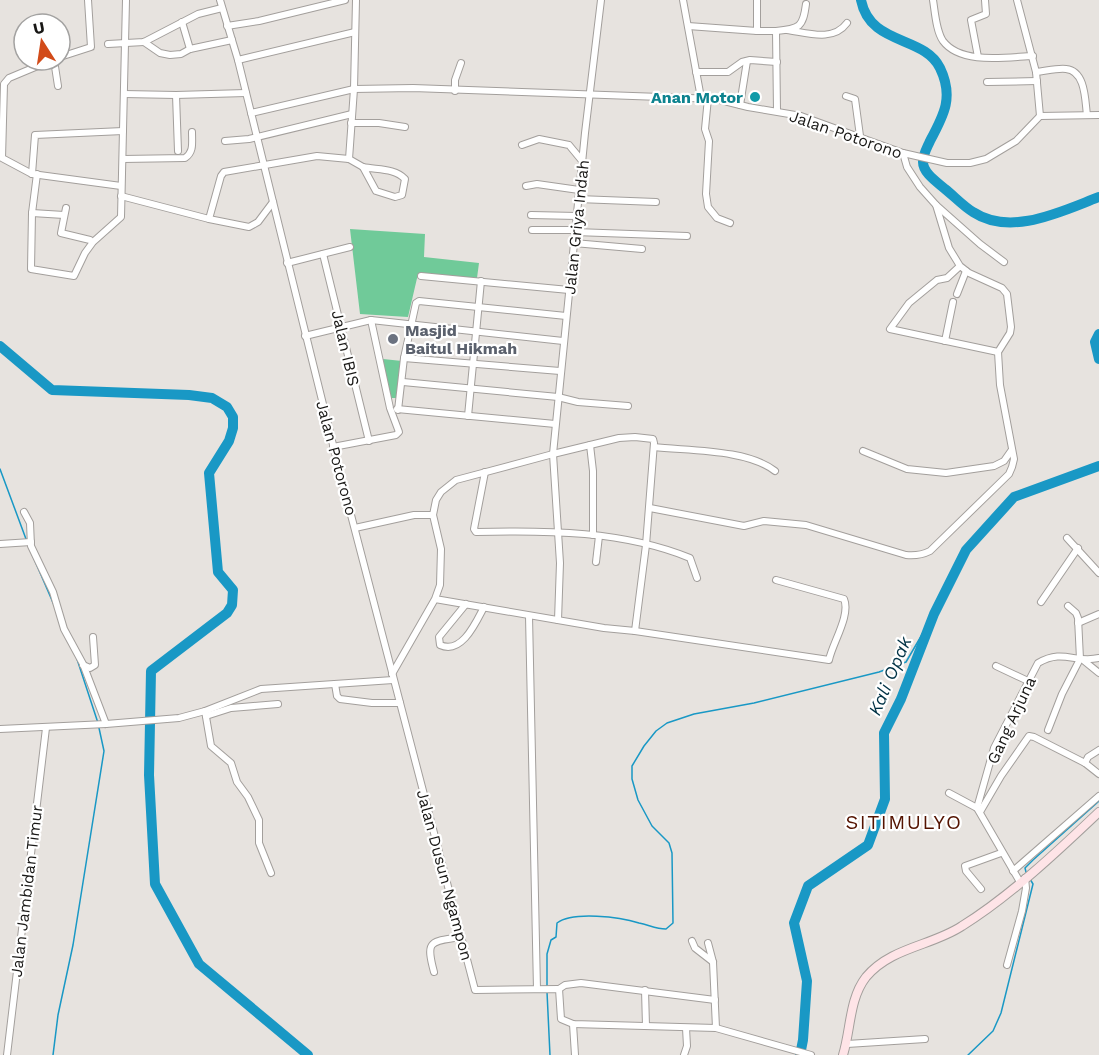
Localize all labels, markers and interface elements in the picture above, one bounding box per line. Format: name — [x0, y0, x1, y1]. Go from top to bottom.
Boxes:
north arrow — [12, 12, 72, 72]
text: U — [31, 17, 47, 38]
place label: Anan Motor — [651, 88, 743, 107]
marker: Anan Motor — [748, 90, 762, 104]
street label: Jalan Potorono — [787, 106, 905, 163]
street label: Jalan Griya Indah — [560, 159, 593, 295]
street label: Jalan IBIS — [328, 308, 363, 388]
place label: Masjid Baitul Hikmah — [405, 321, 517, 358]
marker: Masjid Baitul Hikmah — [386, 332, 400, 346]
street label: Jalan Potorono — [312, 399, 361, 518]
water label: Kali Opak — [864, 632, 916, 718]
street label: Gang Arjuna — [983, 674, 1040, 767]
street label: Jalan Dusun Ngampon — [413, 788, 476, 963]
street label: Jalan Jambidan Timur — [6, 803, 47, 978]
district label: SITIMULYO — [845, 810, 963, 834]

